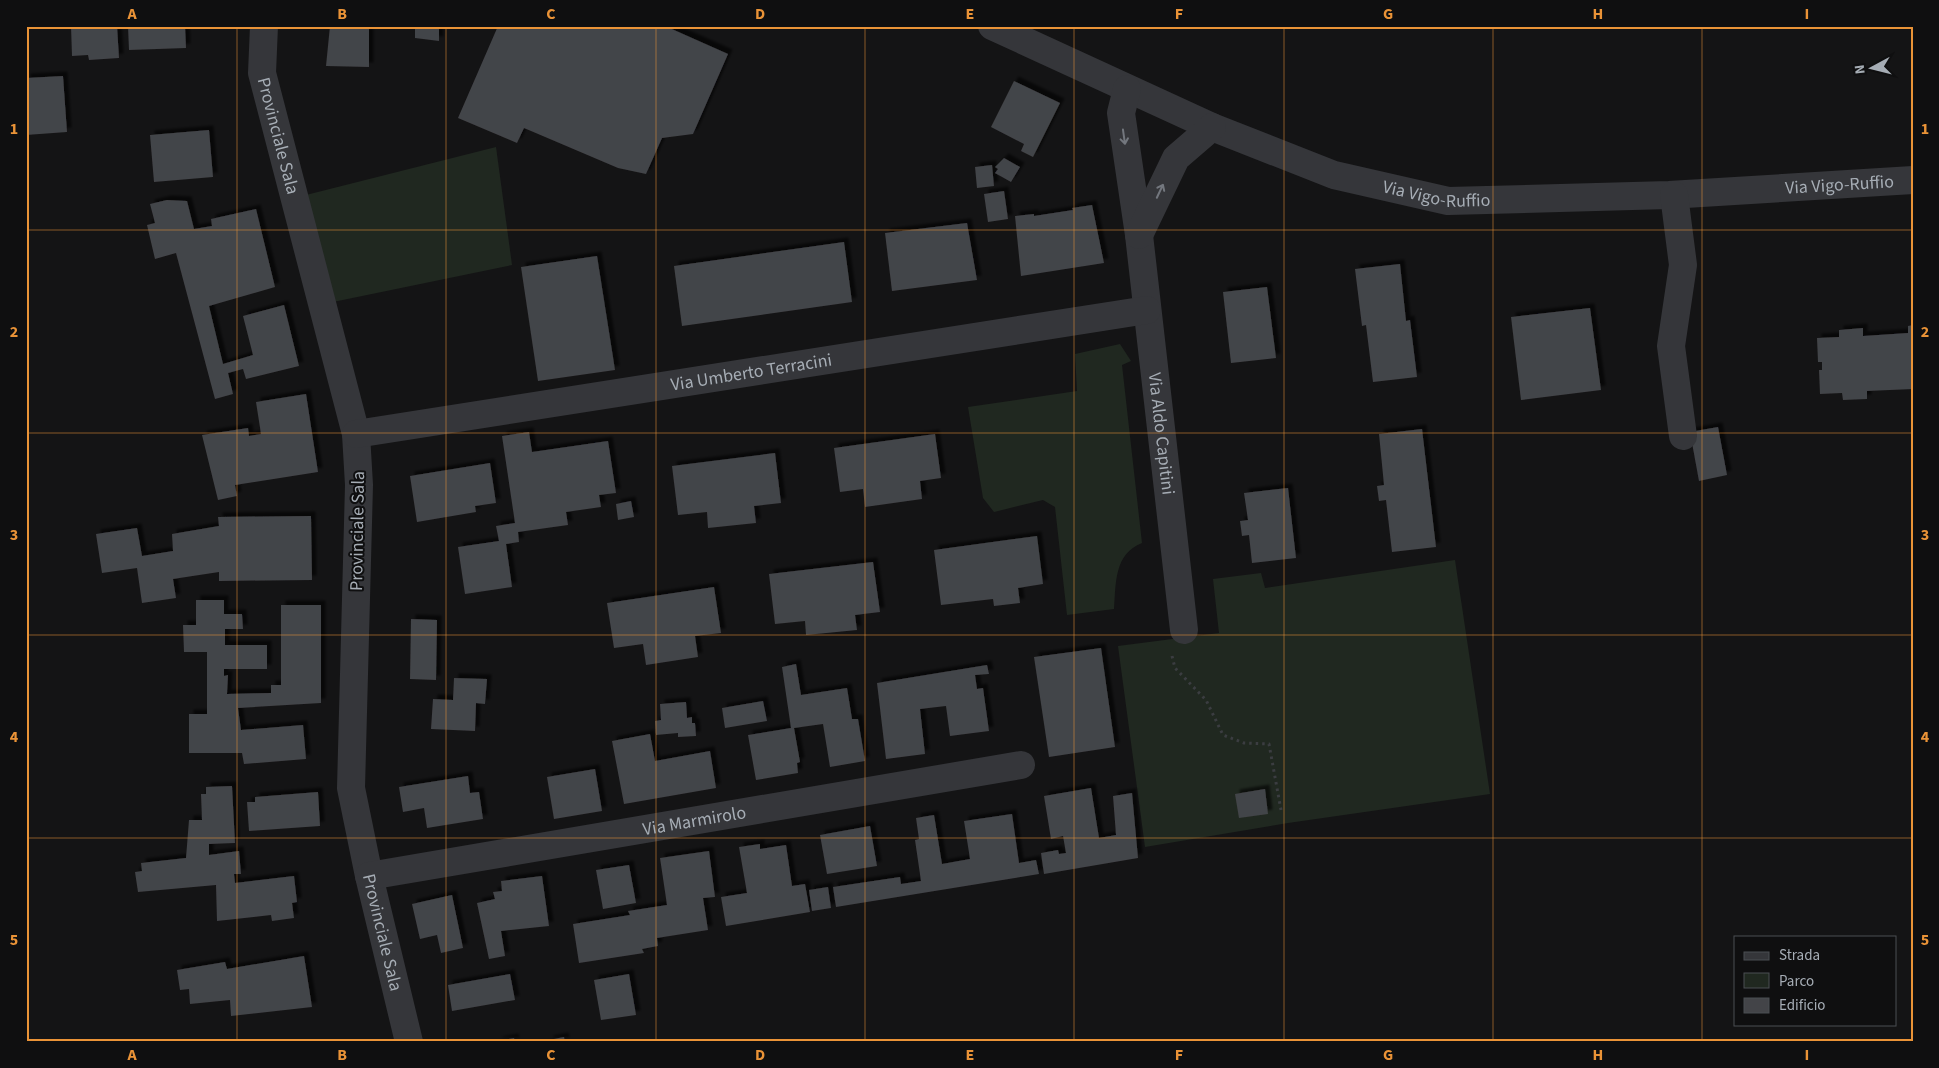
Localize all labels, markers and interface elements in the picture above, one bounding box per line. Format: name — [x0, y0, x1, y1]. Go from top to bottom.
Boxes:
text: A — [126, 3, 137, 25]
text: B — [337, 3, 347, 25]
text: C — [546, 3, 556, 25]
text: D — [755, 3, 765, 25]
text: E — [966, 3, 974, 25]
text: F — [1175, 3, 1183, 25]
text: G — [1383, 3, 1393, 25]
text: H — [1593, 3, 1603, 25]
text: I — [1805, 3, 1809, 25]
north arrow — [1846, 42, 1896, 92]
text: N — [1850, 64, 1871, 75]
street label: Provinciale Sala — [251, 75, 305, 197]
text: 1 — [10, 118, 18, 140]
text: 1 — [1921, 118, 1929, 140]
one-way arrow — [1119, 128, 1129, 144]
street label: Via Vigo-Ruffio — [1784, 169, 1895, 201]
street label: Via Vigo-Ruffio — [1380, 174, 1491, 214]
one-way arrow — [1155, 184, 1165, 199]
text: 2 — [10, 321, 18, 343]
text: 2 — [1921, 321, 1929, 343]
street label: Via Umberto Terracini — [669, 348, 834, 398]
street label: Via Aldo Capitini — [1142, 371, 1181, 496]
street label: Provinciale Sala — [344, 471, 371, 591]
text: 3 — [10, 524, 18, 546]
text: 3 — [1921, 524, 1929, 546]
text: 4 — [10, 726, 19, 748]
text: 4 — [1921, 726, 1930, 748]
street label: Via Marmirolo — [641, 800, 748, 842]
street label: Provinciale Sala — [356, 871, 408, 994]
text: 5 — [10, 929, 18, 951]
text: 5 — [1921, 929, 1929, 951]
legend — [1734, 936, 1896, 1026]
text: Strada — [1779, 945, 1820, 966]
text: Parco — [1779, 971, 1814, 992]
text: Edificio — [1779, 995, 1826, 1016]
text: A — [126, 1044, 137, 1066]
text: B — [337, 1044, 347, 1066]
text: C — [546, 1044, 556, 1066]
text: D — [755, 1044, 765, 1066]
text: E — [966, 1044, 974, 1066]
text: F — [1175, 1044, 1183, 1066]
text: G — [1383, 1044, 1393, 1066]
text: H — [1593, 1044, 1603, 1066]
text: I — [1805, 1044, 1809, 1066]

